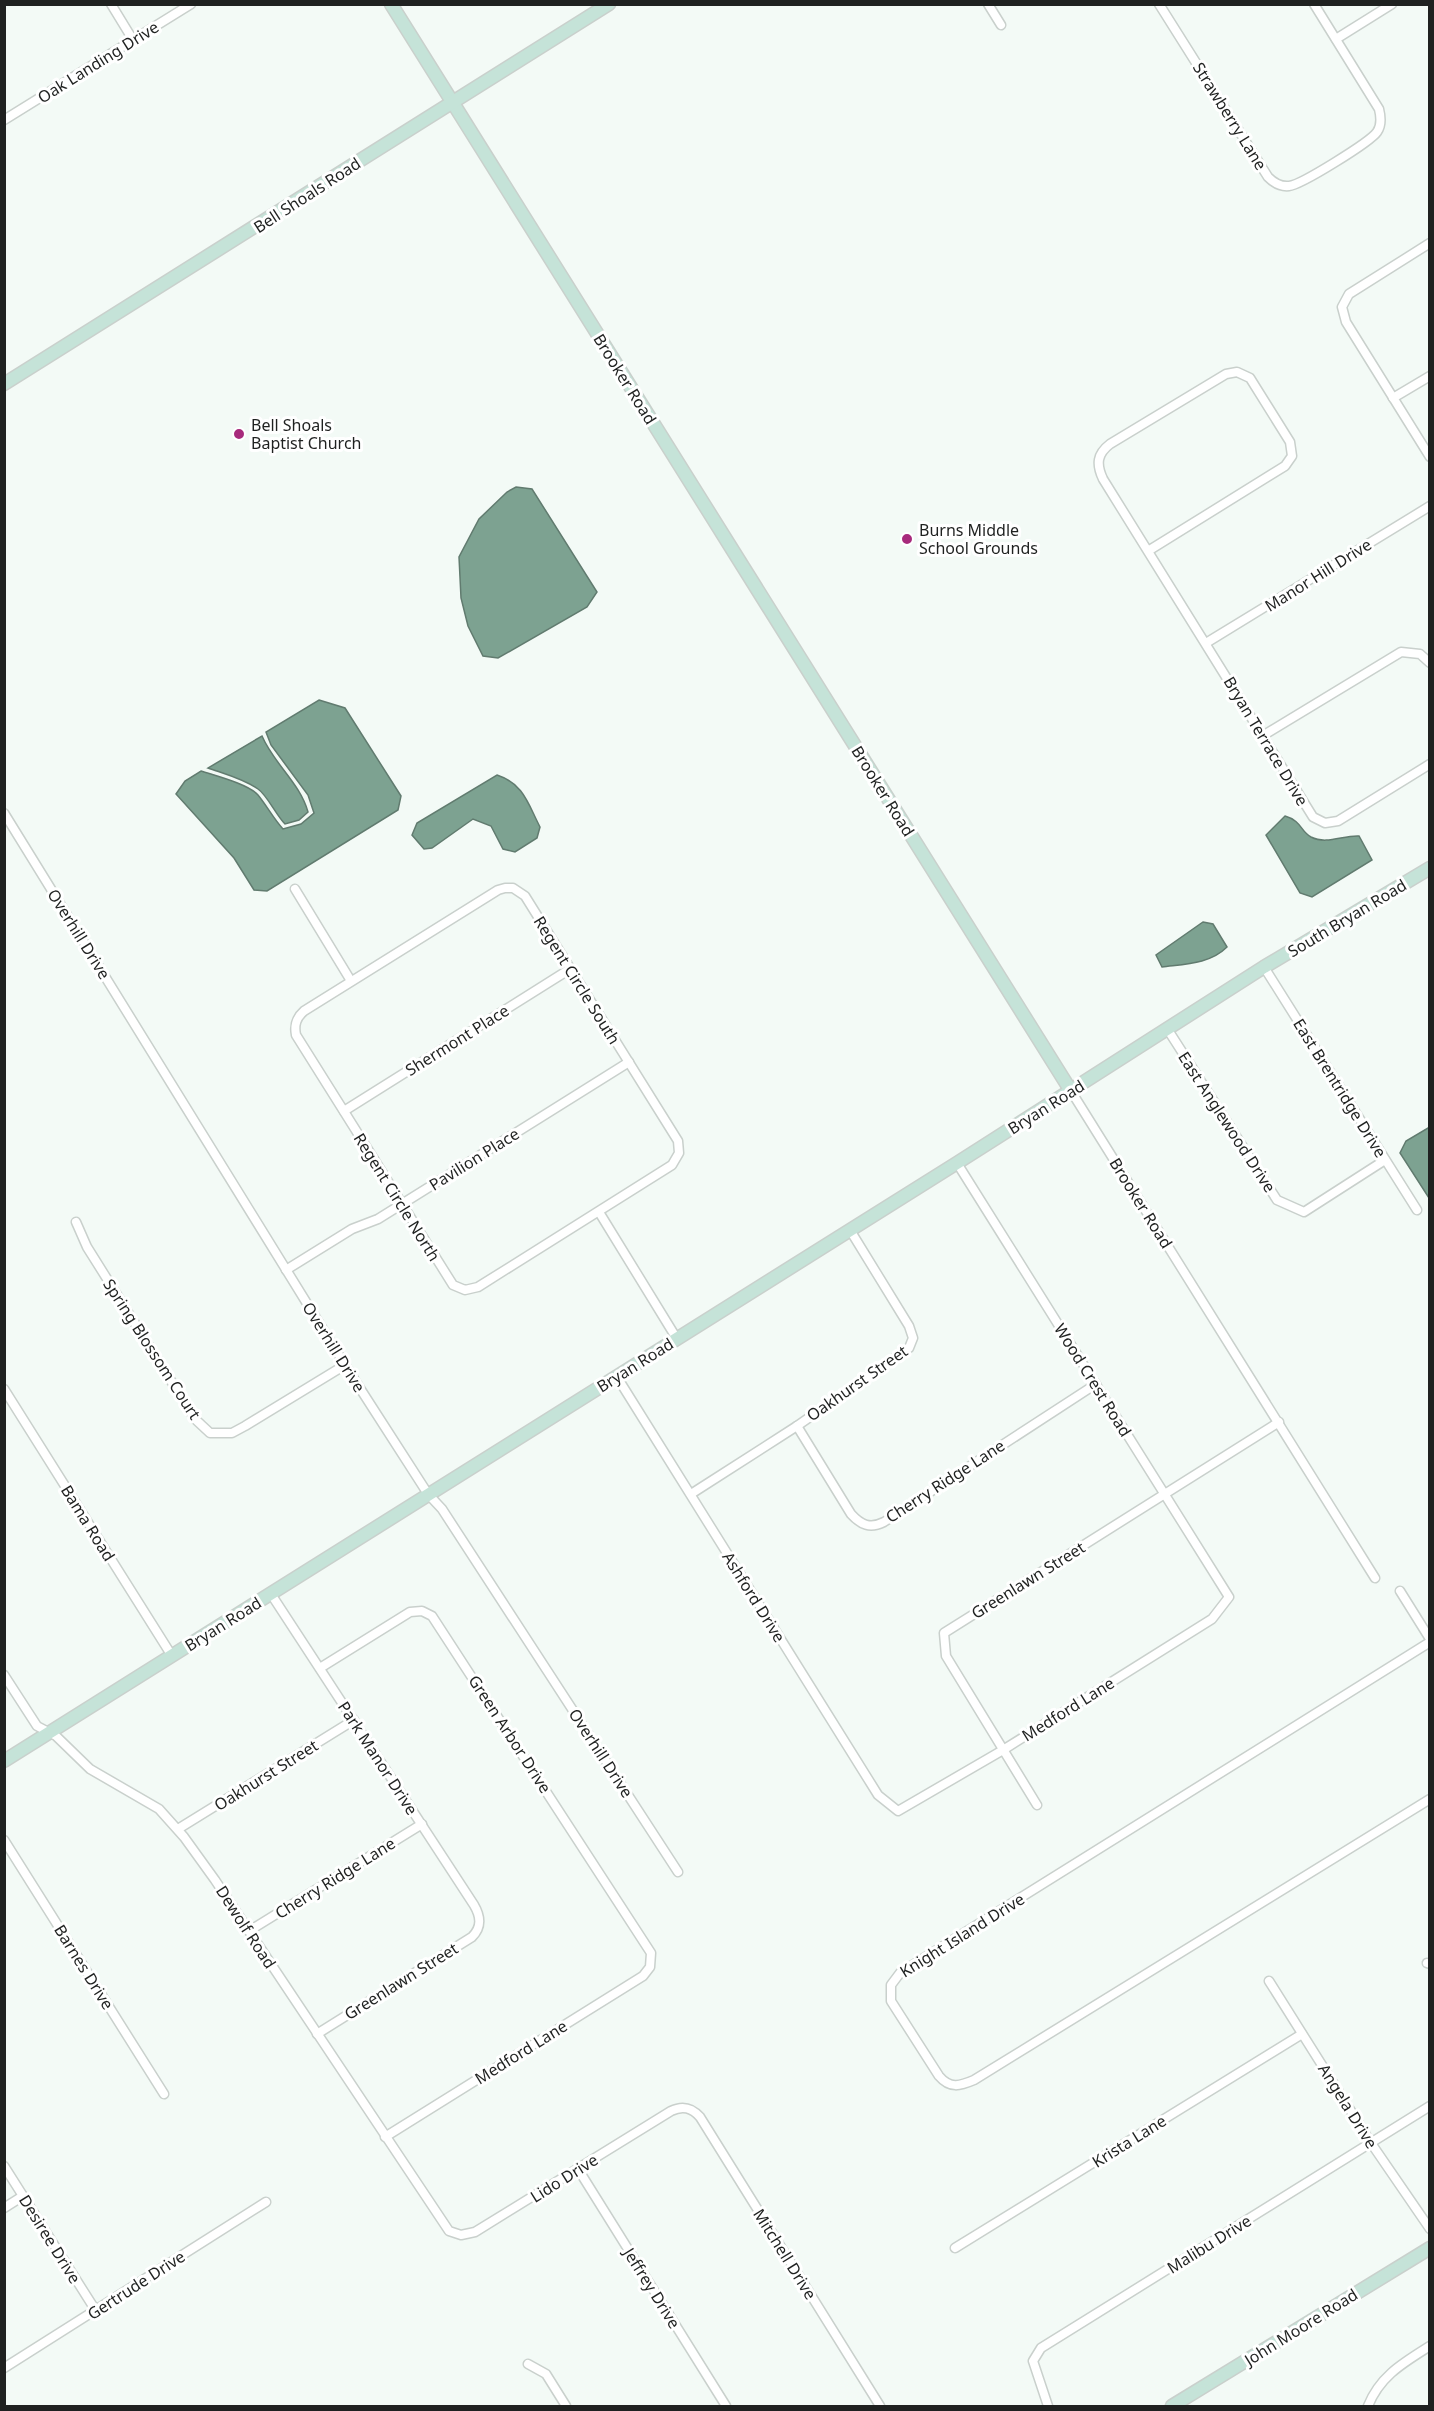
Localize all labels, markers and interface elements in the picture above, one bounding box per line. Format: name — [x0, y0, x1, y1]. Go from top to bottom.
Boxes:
street label: Oak Landing Drive — [33, 16, 163, 108]
street label: Strawberry Lane — [1188, 58, 1272, 174]
street label: Bell Shoals Road — [249, 152, 365, 238]
street label: Brooker Road — [588, 330, 662, 428]
place label: Bell Shoals Baptist Church — [251, 414, 361, 454]
marker: Bell Shoals Baptist Church — [232, 427, 246, 441]
place label: Burns Middle School Grounds — [919, 519, 1038, 559]
marker: Burns Middle School Grounds — [900, 532, 914, 546]
street label: Manor Hill Drive — [1261, 533, 1375, 617]
street label: Bryan Terrace Drive — [1219, 672, 1313, 810]
street label: Brooker Road — [846, 742, 920, 840]
street label: South Bryan Road — [1284, 874, 1410, 962]
street label: Overhill Drive — [43, 885, 115, 983]
street label: Regent Circle South — [529, 912, 625, 1048]
street label: Shermont Place — [401, 999, 513, 1081]
street label: East Brentridge Drive — [1288, 1014, 1392, 1162]
street label: East Anglewood Drive — [1173, 1047, 1281, 1197]
street label: Bryan Road — [1003, 1075, 1089, 1139]
street label: Pavilion Place — [425, 1123, 523, 1195]
street label: Regent Circle North — [349, 1129, 445, 1265]
street label: Brooker Road — [1104, 1154, 1178, 1252]
street label: Spring Blossom Court — [98, 1274, 206, 1424]
street label: Overhill Drive — [298, 1298, 370, 1396]
street label: Wood Crest Road — [1049, 1319, 1137, 1441]
street label: Bryan Road — [592, 1333, 678, 1397]
street label: Oakhurst Street — [802, 1340, 912, 1426]
street label: Cherry Ridge Lane — [881, 1434, 1009, 1528]
street label: Bama Road — [56, 1481, 120, 1565]
street label: Greenlawn Street — [967, 1536, 1089, 1624]
street label: Ashford Drive — [717, 1548, 791, 1646]
street label: Bryan Road — [180, 1592, 266, 1656]
street label: Green Arbor Drive — [464, 1671, 556, 1797]
street label: Medford Lane — [1018, 1672, 1118, 1746]
street label: Park Manor Drive — [333, 1697, 423, 1819]
street label: Overhill Drive — [564, 1704, 638, 1802]
street label: Oakhurst Street — [210, 1734, 322, 1816]
street label: Cherry Ridge Lane — [271, 1832, 399, 1924]
street label: Dewolf Road — [211, 1881, 281, 1973]
street label: Knight Island Drive — [895, 1888, 1029, 1982]
street label: Barnes Drive — [49, 1920, 119, 2014]
street label: Greenlawn Street — [340, 1937, 462, 2025]
street label: Medford Lane — [471, 2015, 571, 2089]
street label: Angela Drive — [1313, 2060, 1383, 2152]
street label: Krista Lane — [1088, 2110, 1170, 2172]
street label: Lido Drive — [526, 2149, 602, 2207]
street label: Desiree Drive — [14, 2191, 86, 2287]
street label: Mitchell Drive — [748, 2204, 822, 2304]
street label: Malibu Drive — [1163, 2209, 1255, 2279]
street label: Jeffrey Drive — [617, 2242, 686, 2333]
street label: Gertrude Drive — [83, 2245, 189, 2325]
street label: John Moore Road — [1238, 2283, 1362, 2372]

